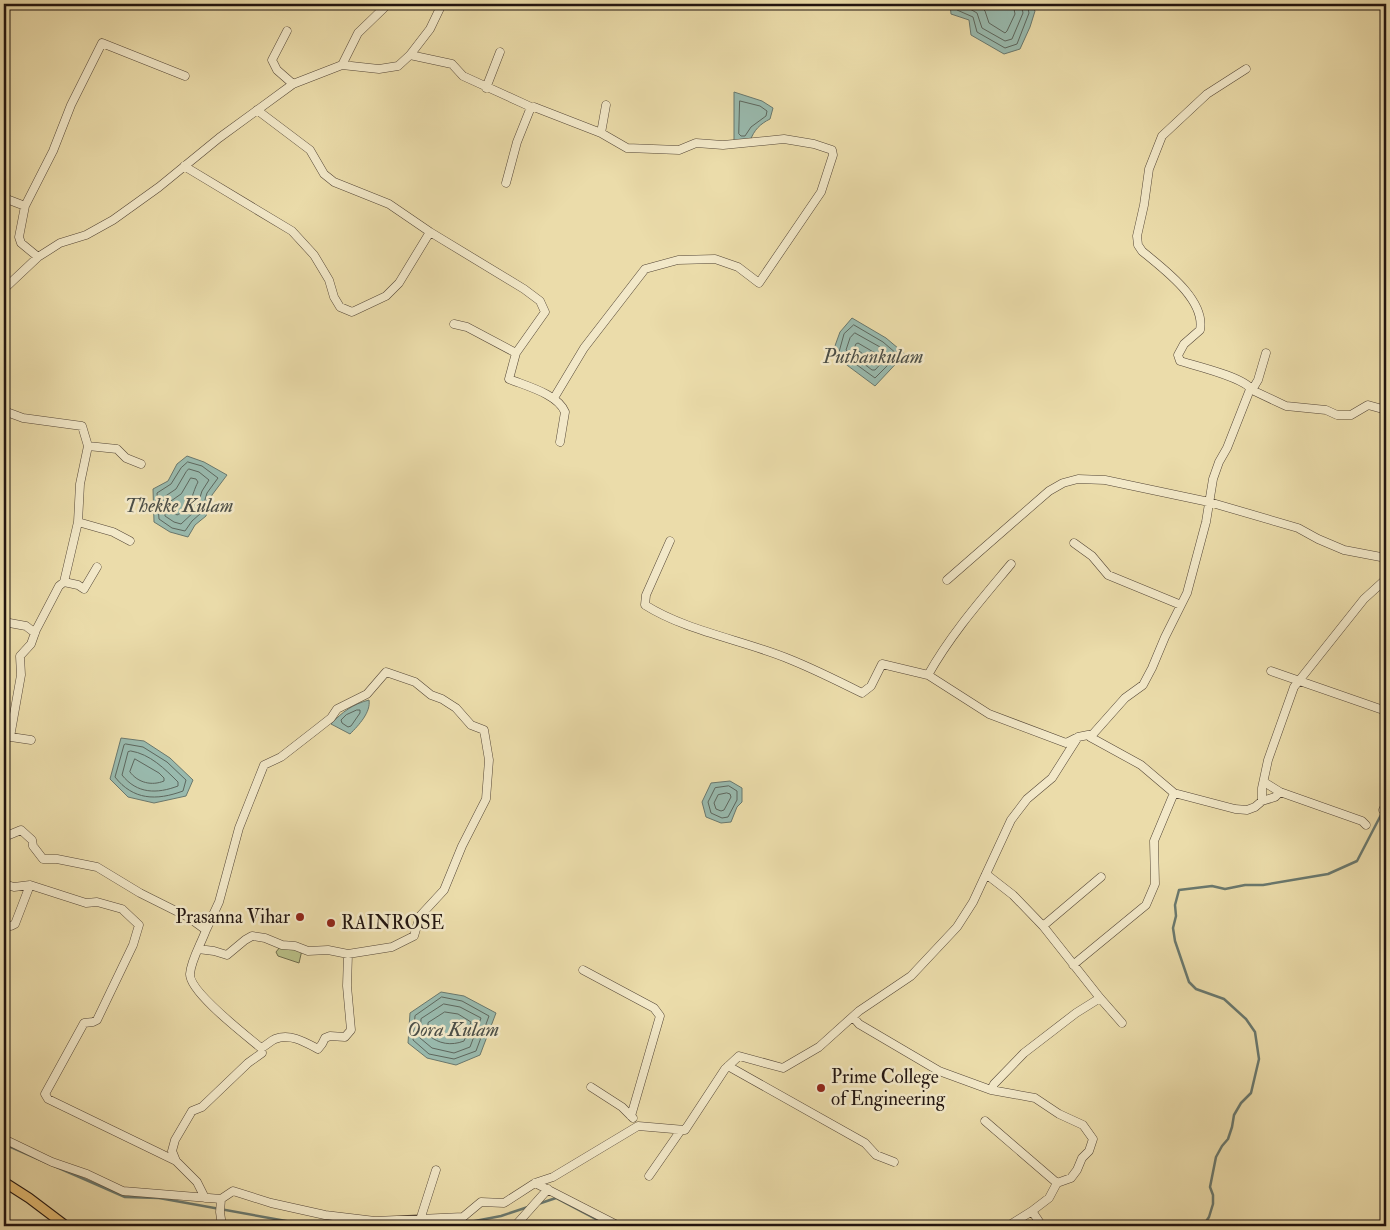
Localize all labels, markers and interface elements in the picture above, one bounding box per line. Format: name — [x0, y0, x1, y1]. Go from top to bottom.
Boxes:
water label: Puthankulam — [822, 344, 923, 369]
water label: Thekke Kulam — [125, 493, 233, 518]
place label: Prasanna Vihar — [175, 905, 290, 929]
marker: Prasanna Vihar — [294, 911, 306, 923]
place label: RAINROSE — [341, 911, 445, 935]
marker: RAINROSE — [325, 917, 337, 929]
water label: Oora Kulam — [407, 1017, 499, 1042]
place label: Prime College of Engineering — [831, 1065, 946, 1111]
marker: Prime College of Engineering — [815, 1082, 827, 1094]

